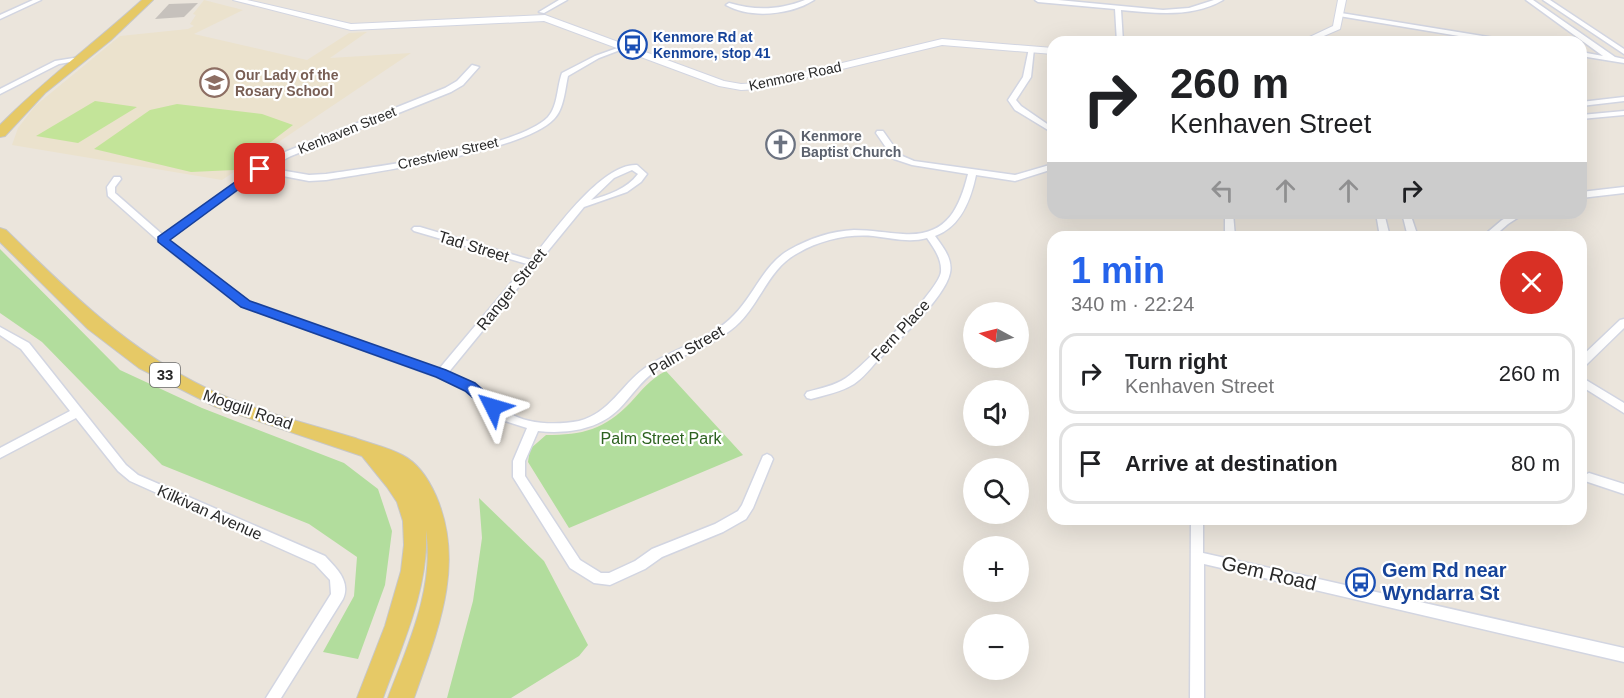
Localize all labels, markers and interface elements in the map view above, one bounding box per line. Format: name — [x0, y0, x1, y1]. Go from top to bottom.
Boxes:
bus stop icon: Kenmore Rd at Kenmore, stop 41 — [616, 29, 648, 61]
place label: Kenmore Rd at Kenmore, stop 41 — [653, 29, 771, 61]
street label: Kenmore Road — [747, 58, 843, 94]
icon: right — [1071, 60, 1149, 138]
text: 260 m — [1170, 60, 1289, 107]
school or university icon: Our Lady of the Rosary School — [198, 67, 230, 99]
place label: Our Lady of the Rosary School — [235, 67, 339, 99]
street label: Kenhaven Street — [296, 103, 398, 157]
text: Kenhaven Street — [1170, 109, 1371, 139]
church icon: Kenmore Baptist Church — [764, 128, 796, 160]
place label: Kenmore Baptist Church — [801, 128, 901, 160]
street label: Crestview Street — [396, 134, 500, 172]
pin — [234, 143, 285, 194]
icon: arrive — [243, 152, 276, 185]
icon: left — [1206, 174, 1239, 207]
icon: ahead — [1269, 174, 1302, 207]
icon: ahead — [1332, 174, 1365, 207]
icon: right — [1395, 174, 1428, 207]
street label: Tad Street — [436, 228, 512, 265]
street label: Ranger Street — [473, 245, 550, 333]
text: 1 min — [1071, 250, 1165, 291]
button: close — [1500, 251, 1563, 314]
text: 340 m · 22:24 — [1071, 293, 1194, 315]
street label: Fern Place — [868, 296, 933, 364]
north arrow — [963, 302, 1029, 368]
map controls — [963, 302, 1029, 680]
street label: Palm Street — [646, 322, 727, 379]
text: Turn right — [1125, 349, 1227, 374]
icon: right — [1074, 357, 1107, 390]
text: 260 m — [1499, 361, 1560, 386]
road number: 33 — [150, 363, 180, 387]
position arrow — [461, 375, 525, 439]
text: Kenhaven Street — [1125, 375, 1274, 397]
button: sound — [963, 380, 1029, 446]
street label: Moggill Road — [201, 386, 295, 433]
park label: Palm Street Park — [601, 430, 722, 447]
icon: arrive — [1074, 447, 1107, 480]
text: Arrive at destination — [1125, 451, 1338, 476]
text: 80 m — [1511, 451, 1560, 476]
button: search — [963, 458, 1029, 524]
street label: Kilkivan Avenue — [155, 482, 265, 543]
button: + — [963, 536, 1029, 602]
street label: Gem Road — [1219, 551, 1319, 595]
place label: Gem Rd near Wyndarra St — [1382, 559, 1507, 604]
bus stop icon: Gem Rd near Wyndarra St — [1345, 566, 1377, 598]
button: − — [963, 614, 1029, 680]

